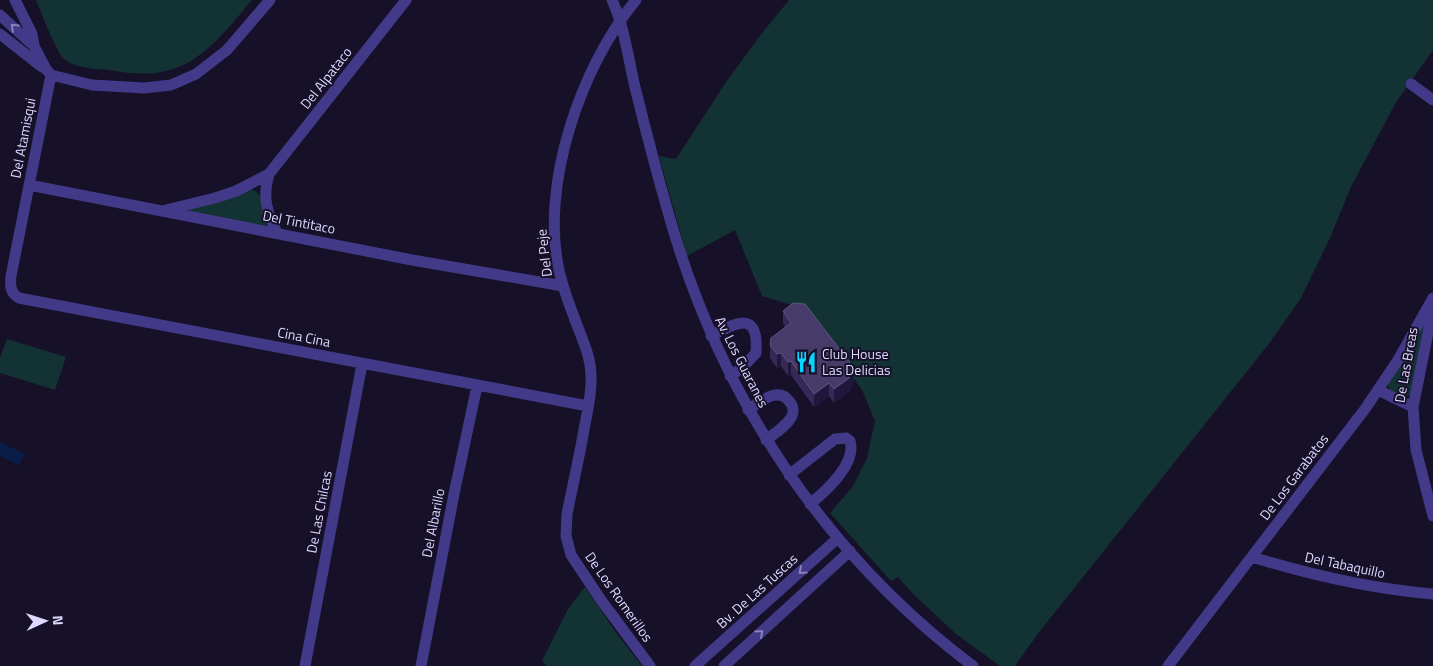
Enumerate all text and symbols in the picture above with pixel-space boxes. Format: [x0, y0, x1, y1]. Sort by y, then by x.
one-way arrow [10, 24, 19, 33]
street label: Del Alpataco [295, 42, 357, 113]
street label: Del Atamisqui [4, 96, 41, 180]
street label: Del Tintitaco [261, 204, 337, 239]
street label: Del Peje [530, 228, 557, 278]
street label: Av. Los Guaranes [710, 312, 775, 411]
street label: Cina Cina [276, 321, 332, 352]
street label: De Las Breas [1389, 325, 1422, 404]
place label: Club House Las Delicias [822, 343, 890, 380]
restaurant icon: Club House Las Delicias [793, 349, 819, 375]
street label: De Los Garabatos [1254, 429, 1333, 524]
street label: De Las Chilcas [300, 469, 337, 555]
street label: Del Albarillo [416, 486, 450, 559]
street label: Del Tabaquillo [1303, 546, 1387, 583]
street label: De Los Romerillos [580, 547, 658, 646]
street label: Bv. De Las Tuscas [711, 548, 802, 633]
one-way arrow [799, 565, 808, 574]
north arrow [20, 596, 70, 646]
text: N [48, 615, 69, 626]
one-way arrow [754, 630, 763, 639]

